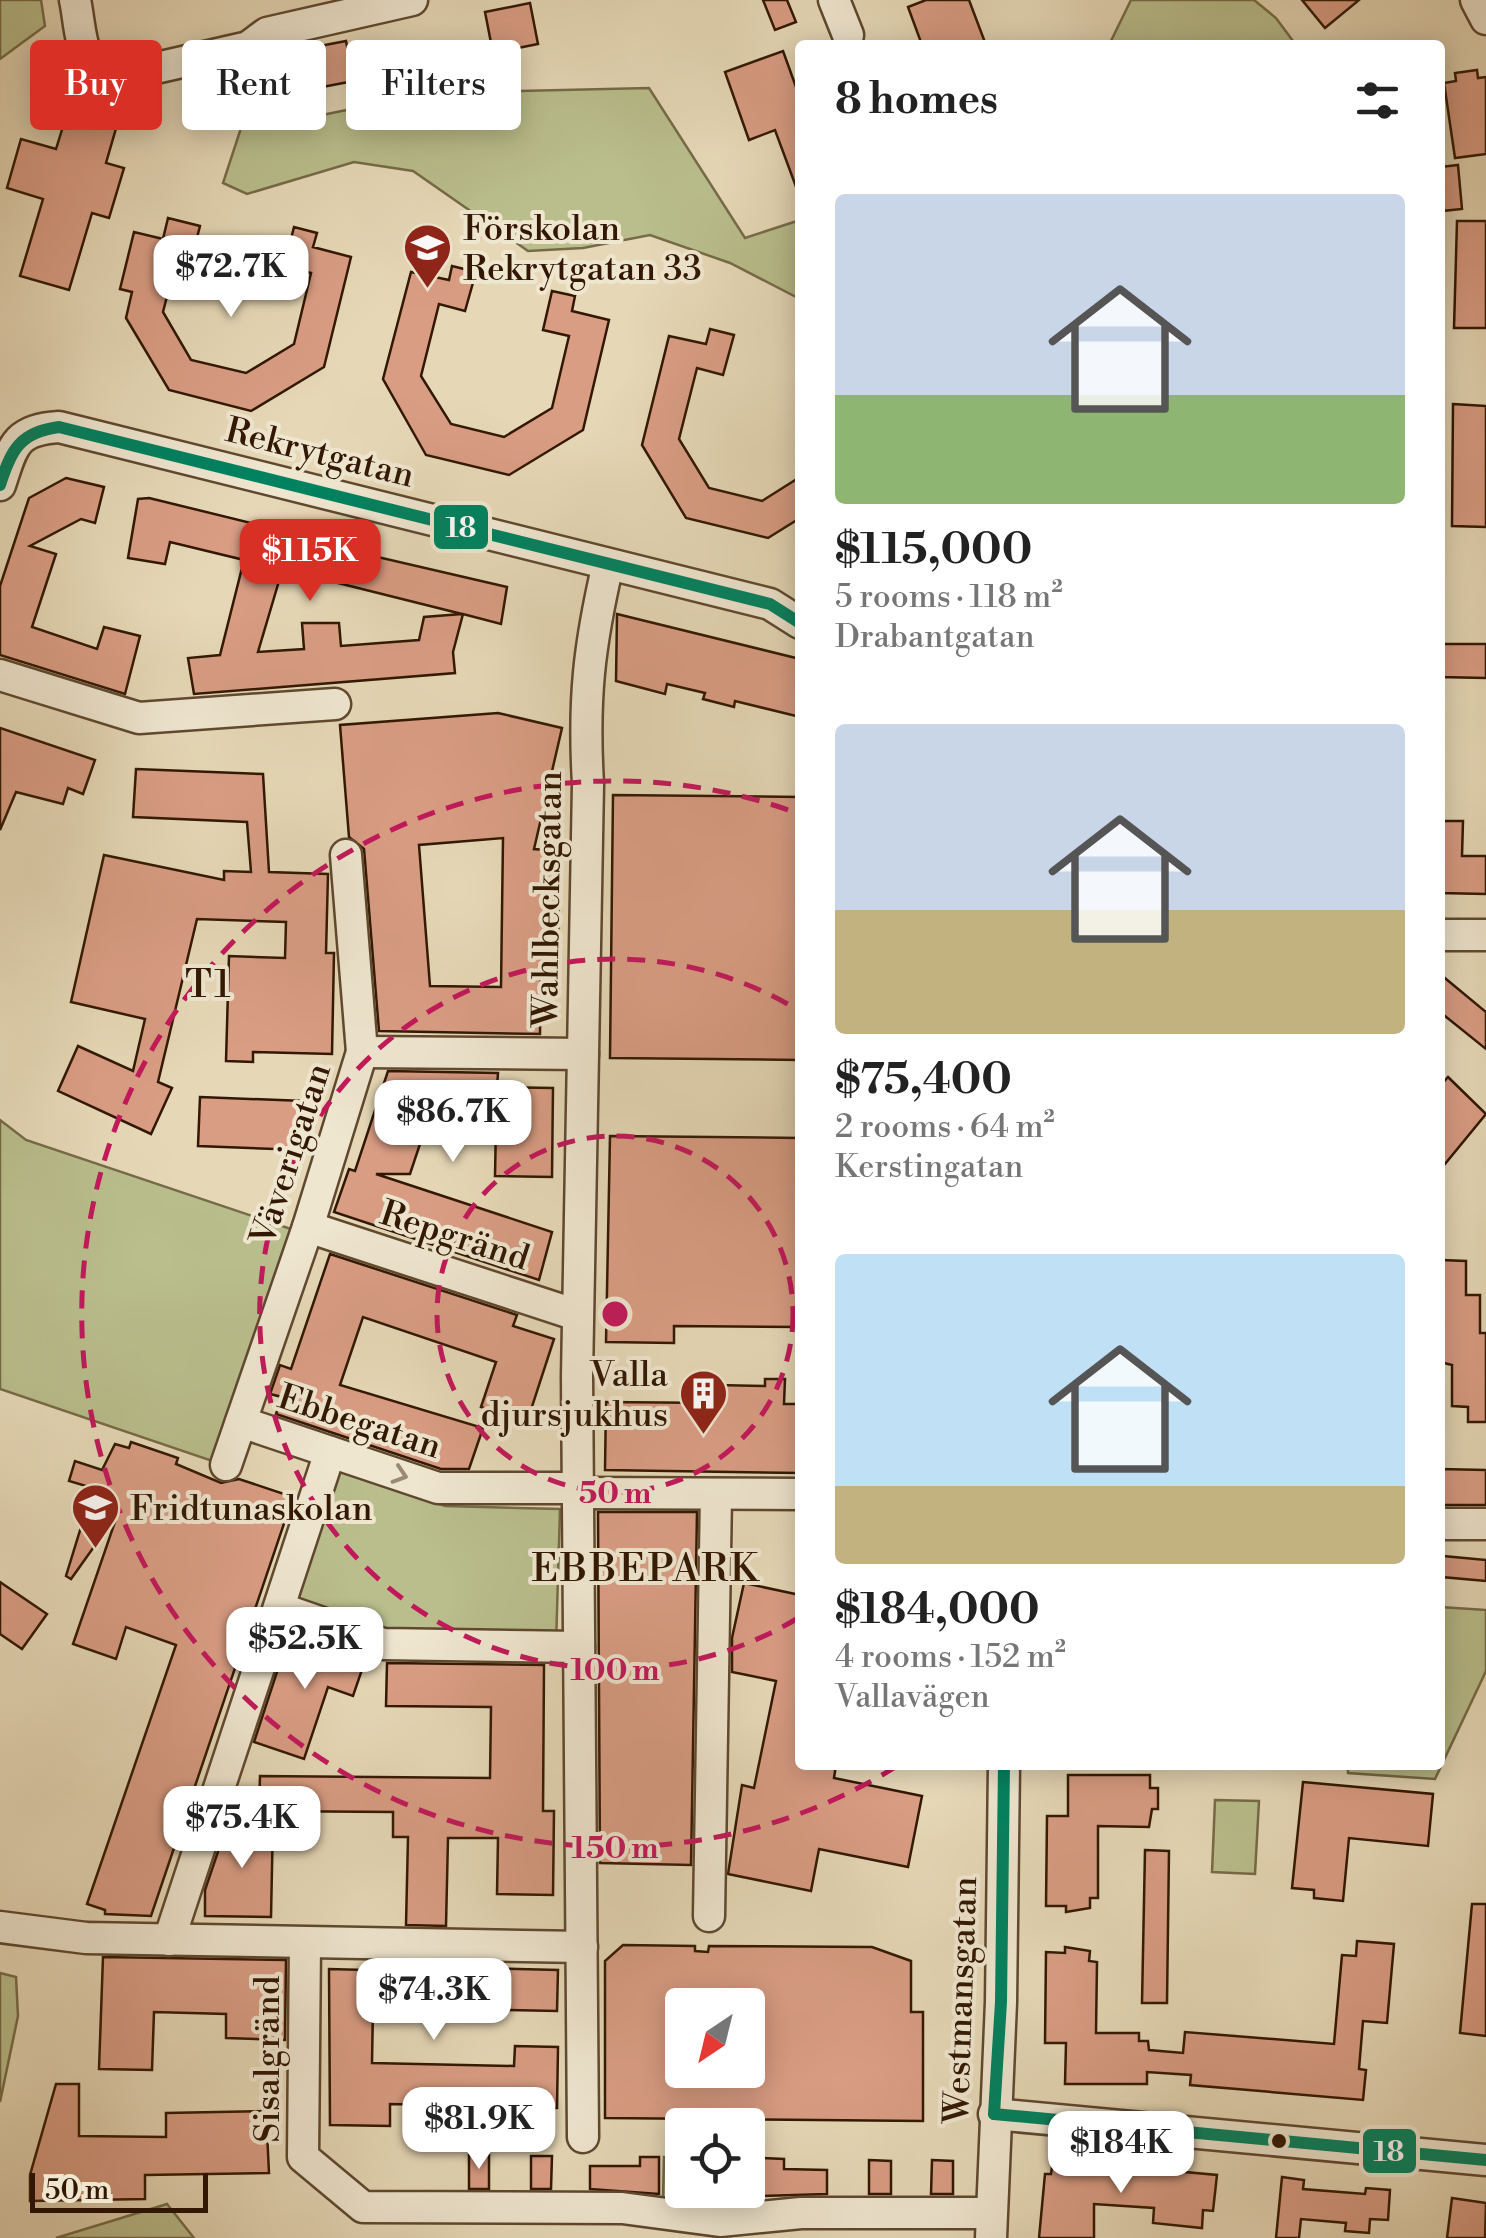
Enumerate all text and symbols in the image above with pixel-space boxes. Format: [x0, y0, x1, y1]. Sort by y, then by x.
chip: Buy [30, 40, 162, 130]
chip: Rent [182, 40, 326, 130]
chip: Filters [346, 40, 521, 130]
icon: filters [1350, 73, 1405, 128]
text: 8 homes [835, 74, 998, 127]
place label: Förskolan Rekrytgatan 33 [463, 208, 702, 291]
school or university icon: Förskolan Rekrytgatan 33 [402, 222, 454, 290]
pin: $72.7K [150, 235, 312, 320]
text: $72.7K [176, 247, 286, 287]
icon: home [1030, 259, 1210, 439]
street label: Rekrytgatan [221, 409, 419, 498]
line badge: 18 [432, 503, 490, 551]
text: 18 [446, 511, 476, 546]
pin: $115K [240, 519, 380, 604]
text: $115,000 [835, 524, 1032, 577]
text: $115K [262, 531, 358, 571]
text: 5 rooms · 118 m² [835, 577, 1063, 617]
text: Drabantgatan [835, 617, 1034, 657]
street label: Wahlbecksgatan [525, 770, 572, 1028]
icon: home [1030, 789, 1210, 969]
district label: T1 [185, 962, 233, 1009]
text: $75,400 [835, 1054, 1012, 1107]
street label: Väverigatan [242, 1058, 341, 1252]
pin: $86.7K [372, 1080, 534, 1165]
text: $86.7K [396, 1092, 510, 1132]
text: 2 rooms · 64 m² [835, 1107, 1055, 1147]
text: Kerstingatan [835, 1147, 1023, 1187]
street label: Repgränd [375, 1192, 535, 1281]
centre of rings [597, 1296, 633, 1332]
icon: home [1030, 1319, 1210, 1499]
place label: Valla djursjukhus [480, 1354, 668, 1437]
building icon: Valla djursjukhus [677, 1368, 729, 1436]
street label: Ebbegatan [272, 1376, 447, 1469]
one-way arrow [391, 1464, 408, 1484]
text: 50 m [579, 1475, 651, 1513]
school or university icon: Fridtunaskolan [69, 1482, 121, 1550]
place label: Fridtunaskolan [130, 1488, 373, 1531]
district label: EBBEPARK [532, 1546, 760, 1593]
text: $184,000 [835, 1584, 1040, 1637]
pin: $52.5K [224, 1607, 386, 1692]
text: $52.5K [248, 1619, 362, 1659]
text: 4 rooms · 152 m² [835, 1637, 1066, 1677]
text: 100 m [570, 1652, 660, 1690]
text: Vallavägen [835, 1677, 990, 1717]
pin: $75.4K [161, 1786, 323, 1871]
text: $75.4K [185, 1798, 299, 1838]
text: 150 m [572, 1830, 658, 1868]
street label: Westmansgatan [936, 1876, 987, 2125]
pin: $74.3K [353, 1958, 515, 2043]
text: $74.3K [378, 1970, 490, 2010]
street label: Sisalgränd [247, 1975, 290, 2143]
north arrow [665, 1988, 765, 2088]
map controls [665, 1988, 765, 2208]
pin: $81.9K [398, 2087, 560, 2172]
text: $81.9K [424, 2099, 534, 2139]
button: locate [665, 2108, 765, 2208]
pin: $184K [1051, 2111, 1191, 2196]
text: $184K [1070, 2123, 1172, 2163]
line badge: 18 [1361, 2127, 1418, 2175]
unlabelled marker [1269, 2131, 1289, 2151]
text: 18 [1374, 2135, 1404, 2170]
scale bar [30, 2168, 208, 2212]
text: 50 m [45, 2173, 109, 2208]

